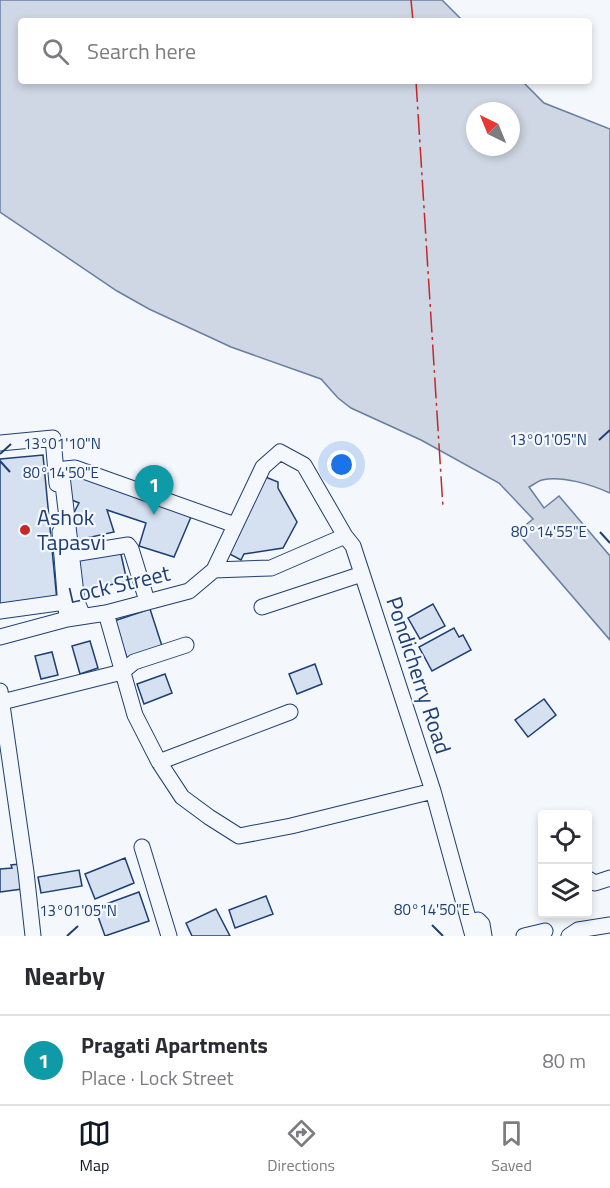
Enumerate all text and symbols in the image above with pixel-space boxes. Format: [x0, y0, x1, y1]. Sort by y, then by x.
search box [18, 18, 592, 84]
text: Search here [87, 34, 196, 68]
icon: search [39, 35, 72, 68]
north arrow [466, 102, 520, 156]
text: 13°01'05"N [509, 428, 587, 451]
text: 13°01'10"N [23, 432, 101, 455]
your location [327, 450, 356, 479]
text: 80°14'50"E [23, 461, 99, 484]
pin: 1 [134, 466, 174, 515]
place label: Ashok Tapasvi [37, 500, 106, 559]
text: 80°14'55"E [511, 520, 587, 543]
marker: Ashok Tapasvi [18, 523, 32, 537]
street label: Lock Street [65, 556, 174, 612]
street label: Pondicherry Road [378, 592, 460, 758]
map controls [538, 810, 592, 918]
button: locate [538, 810, 592, 864]
button: layers [538, 864, 592, 918]
text: 80°14'50"E [394, 898, 470, 921]
text: 13°01'05"N [39, 899, 117, 922]
text: Nearby [24, 956, 105, 995]
text: Pragati Apartments [81, 1028, 268, 1062]
text: 1 [38, 1045, 49, 1076]
text: 80 m [542, 1045, 586, 1076]
text: Place · Lock Street [81, 1062, 234, 1093]
tab: Map [78, 1117, 111, 1177]
tab: Directions [267, 1117, 335, 1177]
tab: Saved [491, 1117, 532, 1177]

